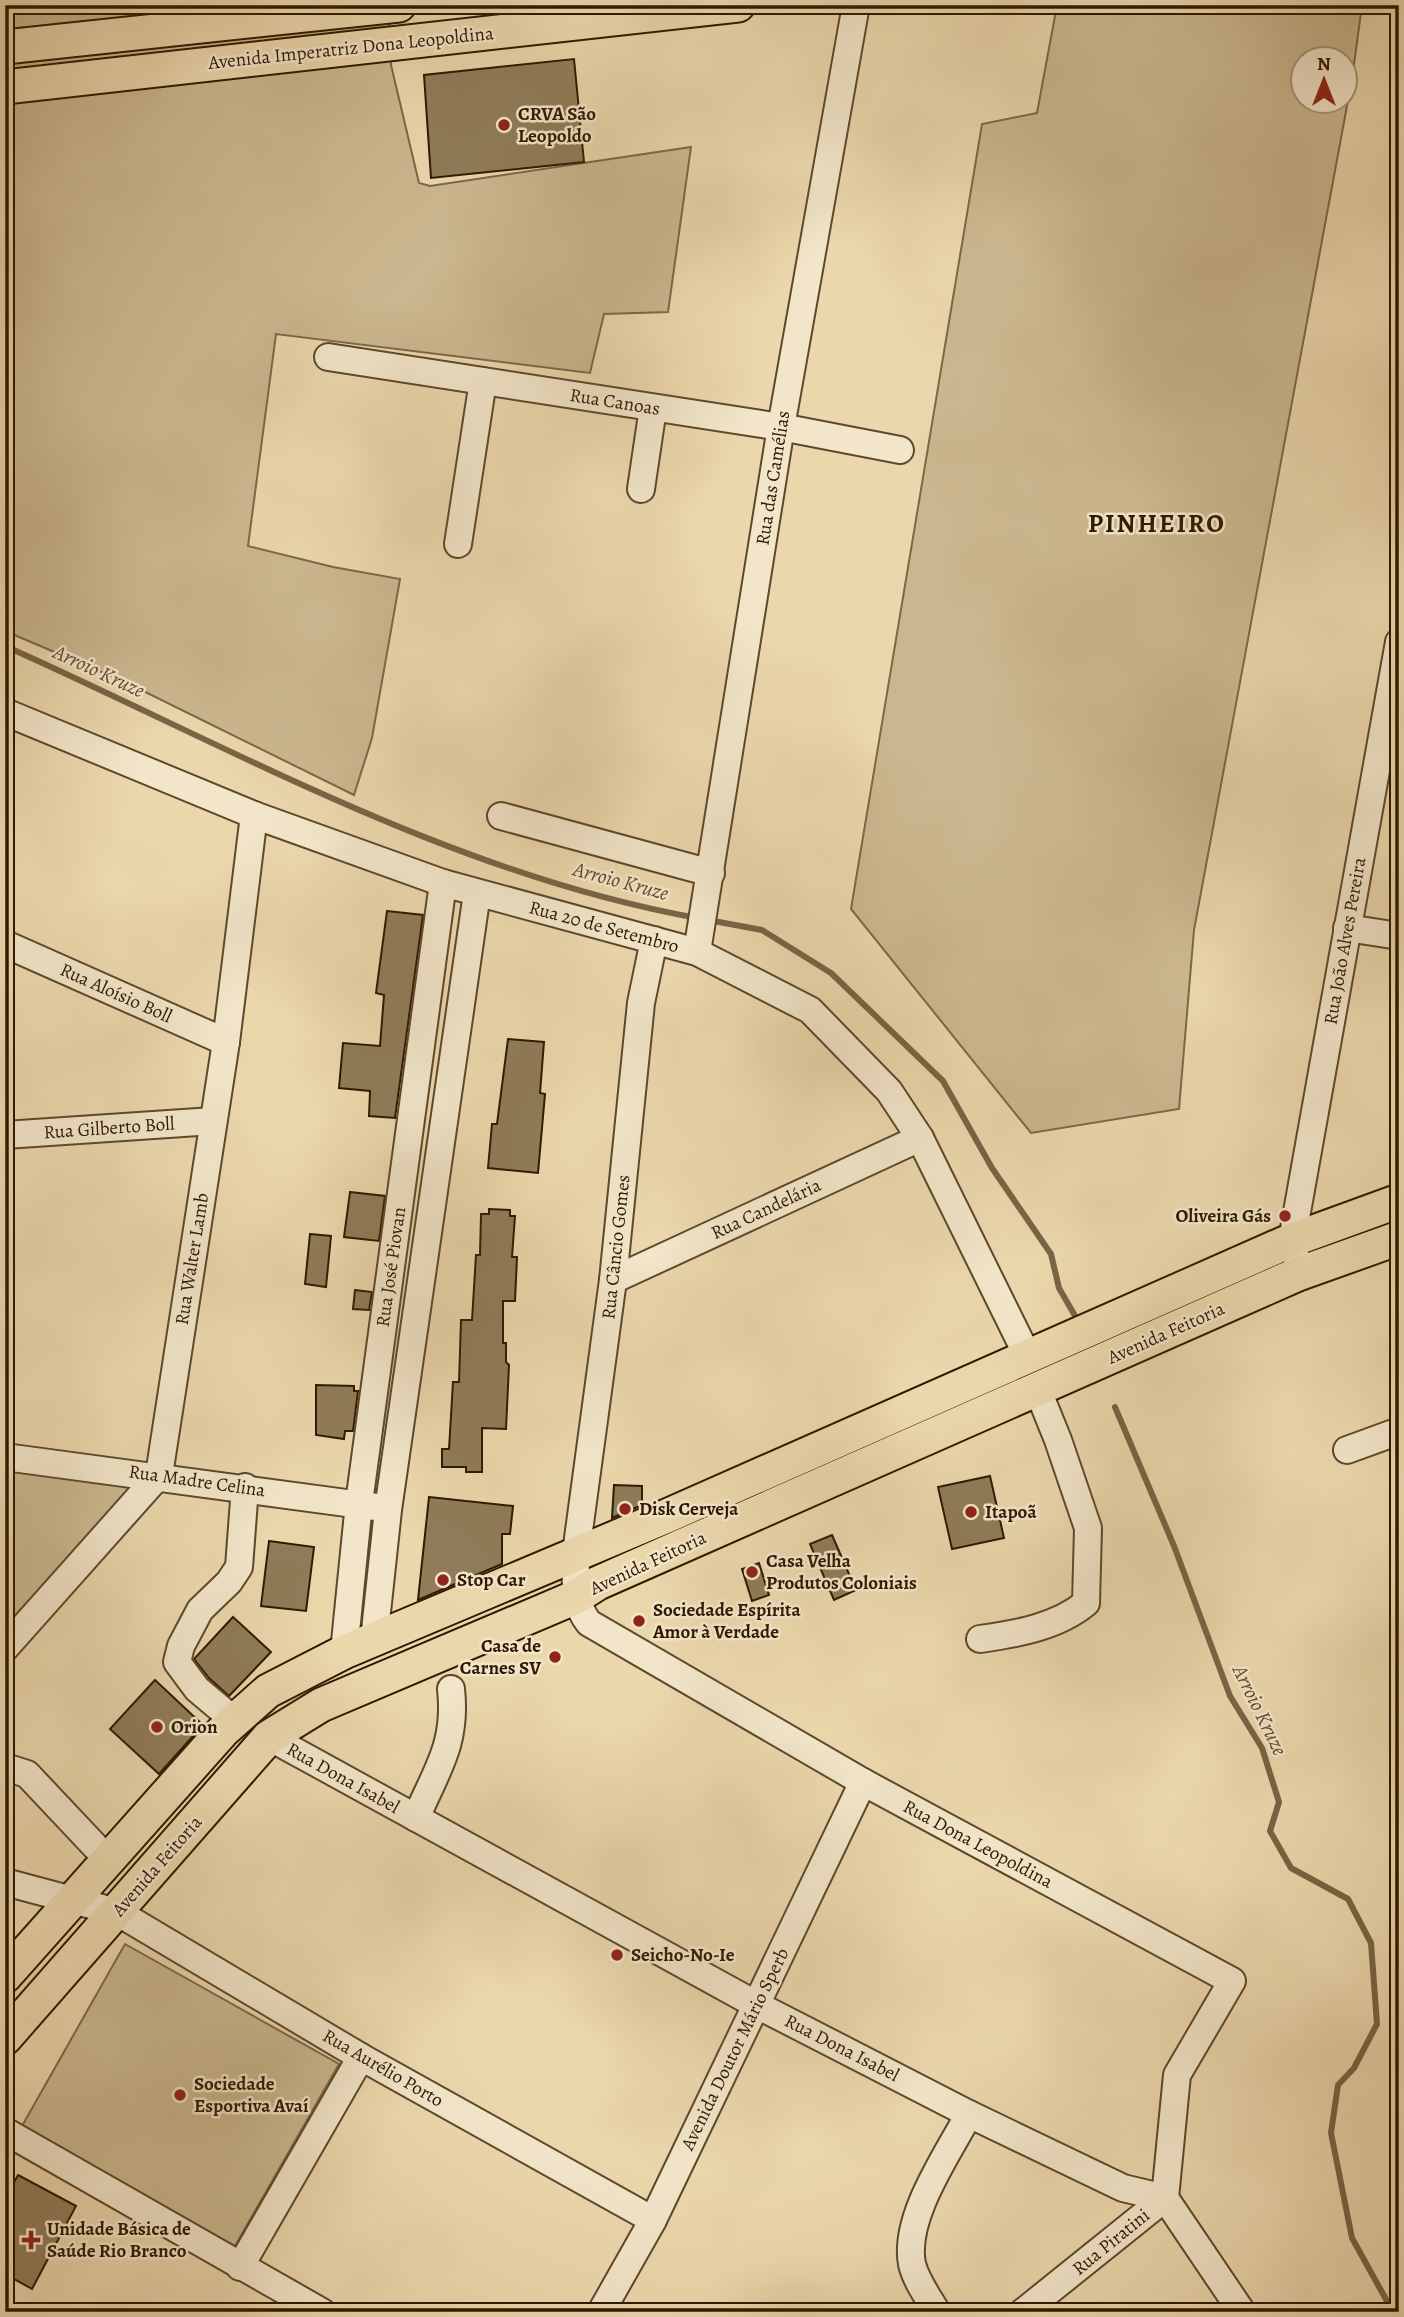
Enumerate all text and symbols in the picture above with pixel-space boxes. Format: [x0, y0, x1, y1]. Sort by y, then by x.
street label: Avenida Imperatriz Dona Leopoldina [206, 20, 495, 76]
north arrow [1288, 46, 1358, 116]
text: N [1317, 51, 1331, 77]
place label: CRVA São Leopoldo [518, 101, 596, 149]
marker: CRVA São Leopoldo [496, 117, 512, 133]
street label: Rua Canoas [568, 382, 662, 422]
street label: Rua das Camélias [750, 409, 796, 547]
district label: PINHEIRO [1088, 506, 1226, 541]
water label: Arroio Kruze [48, 637, 150, 705]
water label: Arroio Kruze [569, 855, 672, 907]
street label: Rua João Alves Pereira [1317, 855, 1373, 1027]
street label: Rua 20 de Setembro [526, 894, 682, 960]
street label: Rua Aloísio Boll [56, 957, 177, 1029]
street label: Rua Gilberto Boll [43, 1110, 176, 1146]
street label: Rua Candelária [707, 1172, 825, 1246]
street label: Rua Câncio Gomes [595, 1173, 637, 1321]
street label: Rua Walter Lamb [169, 1191, 215, 1327]
place label: Oliveira Gás [1176, 1203, 1271, 1229]
street label: Rua José Piovan [370, 1205, 412, 1329]
marker: Oliveira Gás [1277, 1208, 1293, 1224]
street label: Avenida Feitoria [1102, 1295, 1229, 1371]
street label: Rua Madre Celina [127, 1459, 267, 1503]
place label: Disk Cerveja [639, 1496, 739, 1522]
place label: Itapoã [985, 1499, 1037, 1525]
marker: Disk Cerveja [617, 1501, 633, 1517]
marker: Itapoã [963, 1504, 979, 1520]
street label: Avenida Feitoria [585, 1525, 711, 1602]
place label: Casa Velha Produtos Coloniais [766, 1548, 917, 1596]
marker: Casa Velha Produtos Coloniais [744, 1564, 760, 1580]
place label: Stop Car [457, 1567, 526, 1593]
marker: Stop Car [435, 1572, 451, 1588]
place label: Sociedade Espírita Amor à Verdade [652, 1597, 801, 1645]
marker: Sociedade Espírita Amor à Verdade [631, 1613, 647, 1629]
place label: Casa de Carnes SV [460, 1633, 541, 1681]
marker: Casa de Carnes SV [547, 1649, 563, 1665]
water label: Arroio Kruze [1226, 1659, 1294, 1760]
place label: Orion [171, 1714, 218, 1740]
marker: Orion [149, 1719, 165, 1735]
street label: Rua Dona Isabel [282, 1736, 405, 1820]
street label: Rua Dona Leopoldina [898, 1793, 1058, 1895]
street label: Avenida Feitoria [105, 1810, 208, 1923]
place label: Seicho-No-Ie [631, 1942, 735, 1968]
street label: Avenida Doutor Mário Sperb [674, 1944, 795, 2155]
marker: Seicho-No-Ie [609, 1947, 625, 1963]
street label: Rua Dona Isabel [780, 2008, 904, 2088]
street label: Rua Aurélio Porto [318, 2023, 448, 2113]
place label: Sociedade Esportiva Avaí [194, 2071, 309, 2119]
marker: Sociedade Esportiva Avaí [172, 2087, 188, 2103]
street label: Rua Piratini [1067, 2203, 1155, 2281]
place label: Unidade Básica de Saúde Rio Branco [47, 2216, 191, 2264]
marker: Unidade Básica de Saúde Rio Branco [21, 2230, 41, 2250]

